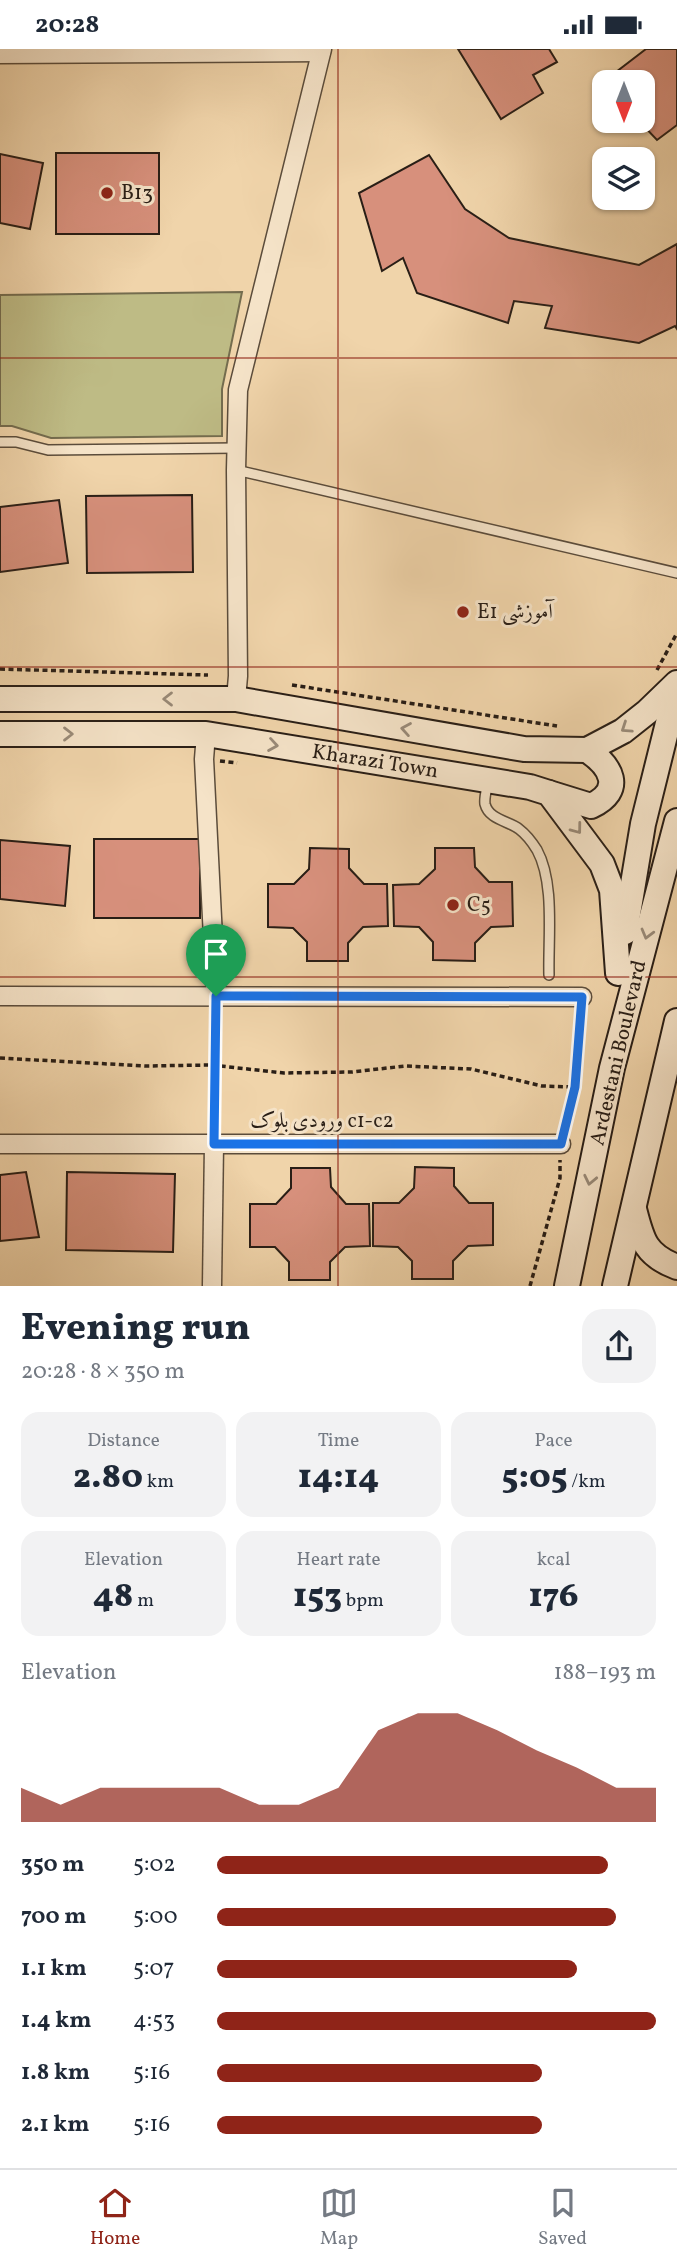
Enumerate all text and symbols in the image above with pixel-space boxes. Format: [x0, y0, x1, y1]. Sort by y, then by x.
text: 20:28 [35, 7, 100, 43]
north arrow [592, 70, 654, 133]
map controls [592, 70, 655, 210]
button: layers [592, 147, 655, 210]
place label: B13 [121, 179, 153, 208]
marker: B13 [99, 185, 115, 201]
place label: E1 آموزشی [477, 598, 555, 627]
marker: E1 آموزشی [455, 604, 471, 620]
one-way arrow [162, 691, 172, 707]
one-way arrow [621, 720, 634, 732]
one-way arrow [400, 722, 412, 737]
one-way arrow [63, 726, 74, 742]
one-way arrow [267, 737, 279, 752]
street label: Kharazi Town [310, 738, 440, 786]
one-way arrow [568, 821, 581, 833]
place label: C5 [467, 891, 491, 920]
marker: C5 [445, 897, 461, 913]
pin [186, 924, 246, 996]
one-way arrow [641, 928, 655, 940]
icon: arrive [197, 935, 235, 973]
street label: Ardestani Boulevard [584, 957, 654, 1149]
street label: ورودی بلوک c1-c2 [250, 1107, 394, 1136]
one-way arrow [584, 1174, 599, 1186]
text: Evening run [21, 1303, 251, 1356]
button: share [582, 1309, 656, 1383]
text: 20:28 · 8 × 350 m [21, 1356, 185, 1388]
text: Distance [87, 1428, 160, 1454]
text: Time [318, 1428, 359, 1454]
text: Pace [534, 1428, 573, 1454]
text: 2.80 [73, 1454, 143, 1502]
text: 14:14 [298, 1454, 379, 1502]
text: 5:05 [502, 1454, 568, 1502]
text: km [143, 1469, 174, 1495]
text: /km [568, 1469, 605, 1495]
text: Elevation [84, 1547, 163, 1573]
text: Heart rate [297, 1547, 380, 1573]
text: kcal [537, 1547, 570, 1573]
text: 48 [93, 1573, 134, 1621]
text: 153 [293, 1573, 342, 1621]
text: 176 [528, 1573, 579, 1621]
text: m [134, 1588, 154, 1614]
text: bpm [342, 1588, 384, 1614]
text: Elevation [21, 1657, 117, 1689]
text: 188–193 m [554, 1657, 656, 1689]
text: 350 m [21, 1849, 85, 1881]
text: 5:02 [133, 1849, 176, 1881]
text: 700 m [21, 1901, 87, 1933]
text: 5:00 [133, 1901, 178, 1933]
text: 1.1 km [21, 1953, 87, 1985]
text: 5:07 [133, 1953, 174, 1985]
text: 1.4 km [21, 2005, 92, 2037]
text: 4:53 [133, 2005, 175, 2037]
text: 1.8 km [21, 2057, 90, 2089]
text: 5:16 [133, 2057, 170, 2089]
text: 2.1 km [21, 2109, 90, 2141]
text: 5:16 [133, 2109, 170, 2141]
tab: Home [90, 2184, 140, 2252]
tab: Map [320, 2184, 358, 2252]
tab: Saved [538, 2184, 587, 2252]

